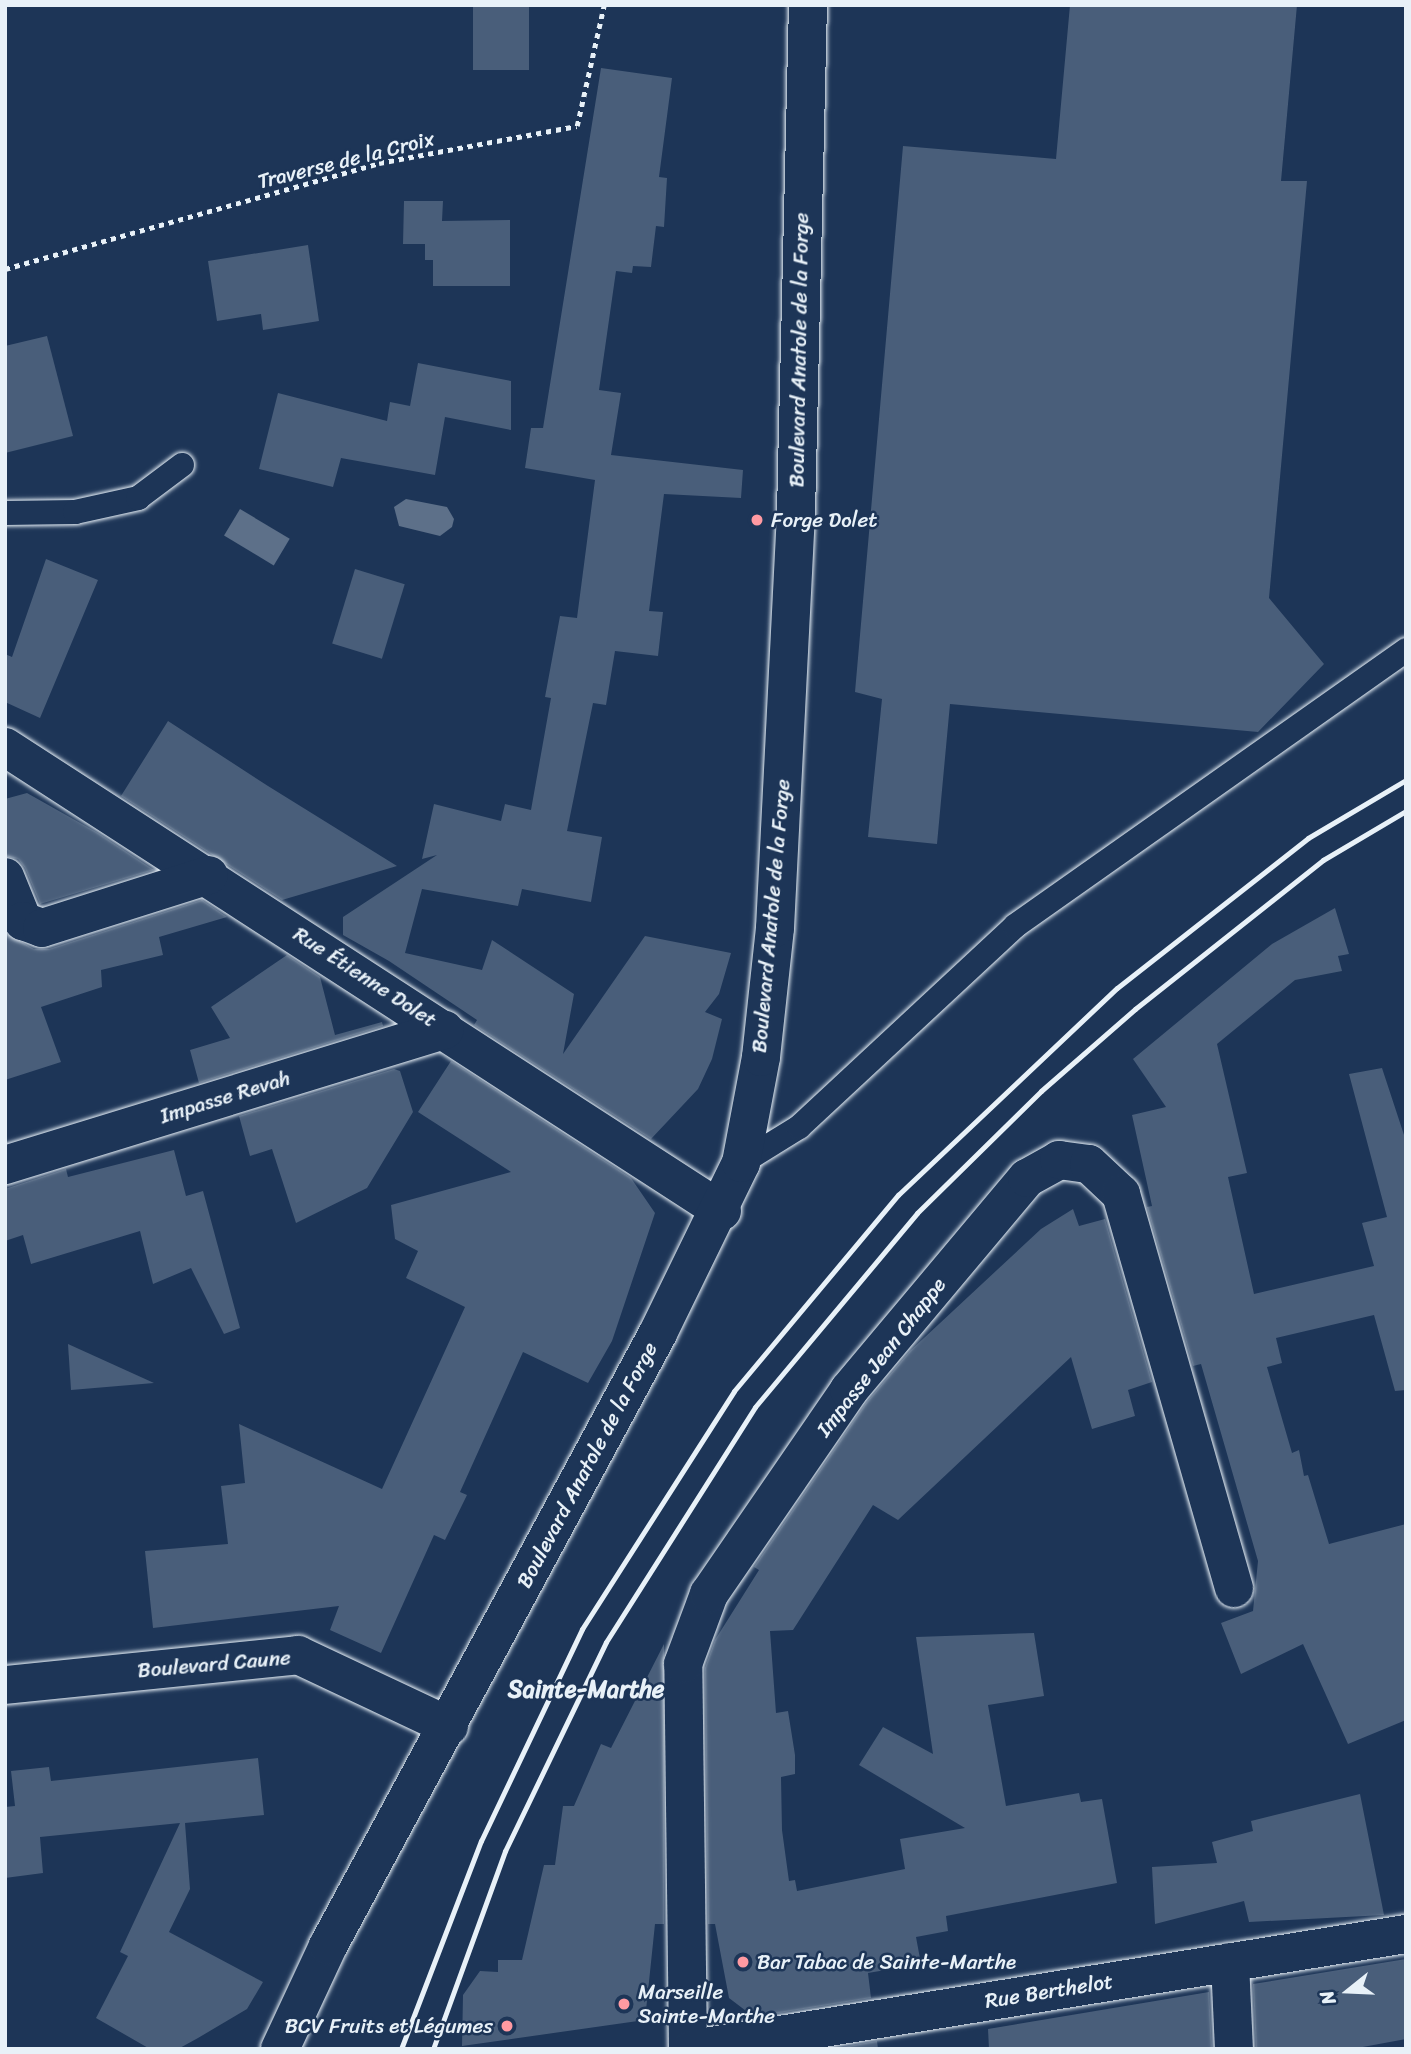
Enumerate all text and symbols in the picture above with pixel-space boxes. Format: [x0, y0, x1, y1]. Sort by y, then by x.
street label: Traverse de la Croix [255, 126, 437, 194]
street label: Boulevard Anatole de la Forge [784, 212, 814, 488]
place label: Forge Dolet [771, 507, 878, 533]
marker: Forge Dolet [749, 512, 765, 528]
street label: Boulevard Anatole de la Forge [746, 778, 796, 1054]
street label: Rue Étienne Dolet [289, 921, 441, 1033]
street label: Impasse Revah [157, 1065, 293, 1129]
street label: Impasse Jean Chappe [811, 1272, 951, 1442]
street label: Boulevard Anatole de la Forge [511, 1338, 663, 1592]
street label: Boulevard Caune [137, 1645, 291, 1683]
district label: Sainte-Marthe [508, 1676, 664, 1704]
place label: Bar Tabac de Sainte-Marthe [757, 1949, 1018, 1975]
marker: Bar Tabac de Sainte-Marthe [735, 1954, 751, 1970]
north arrow [1313, 1956, 1383, 2026]
street label: Rue Berthelot [983, 1968, 1115, 2014]
place label: Marseille Sainte-Marthe [638, 1979, 775, 2029]
text: N [1310, 1986, 1345, 2009]
marker: Marseille Sainte-Marthe [616, 1996, 632, 2012]
place label: BCV Fruits et Légumes [285, 2013, 493, 2039]
marker: BCV Fruits et Légumes [499, 2018, 515, 2034]

